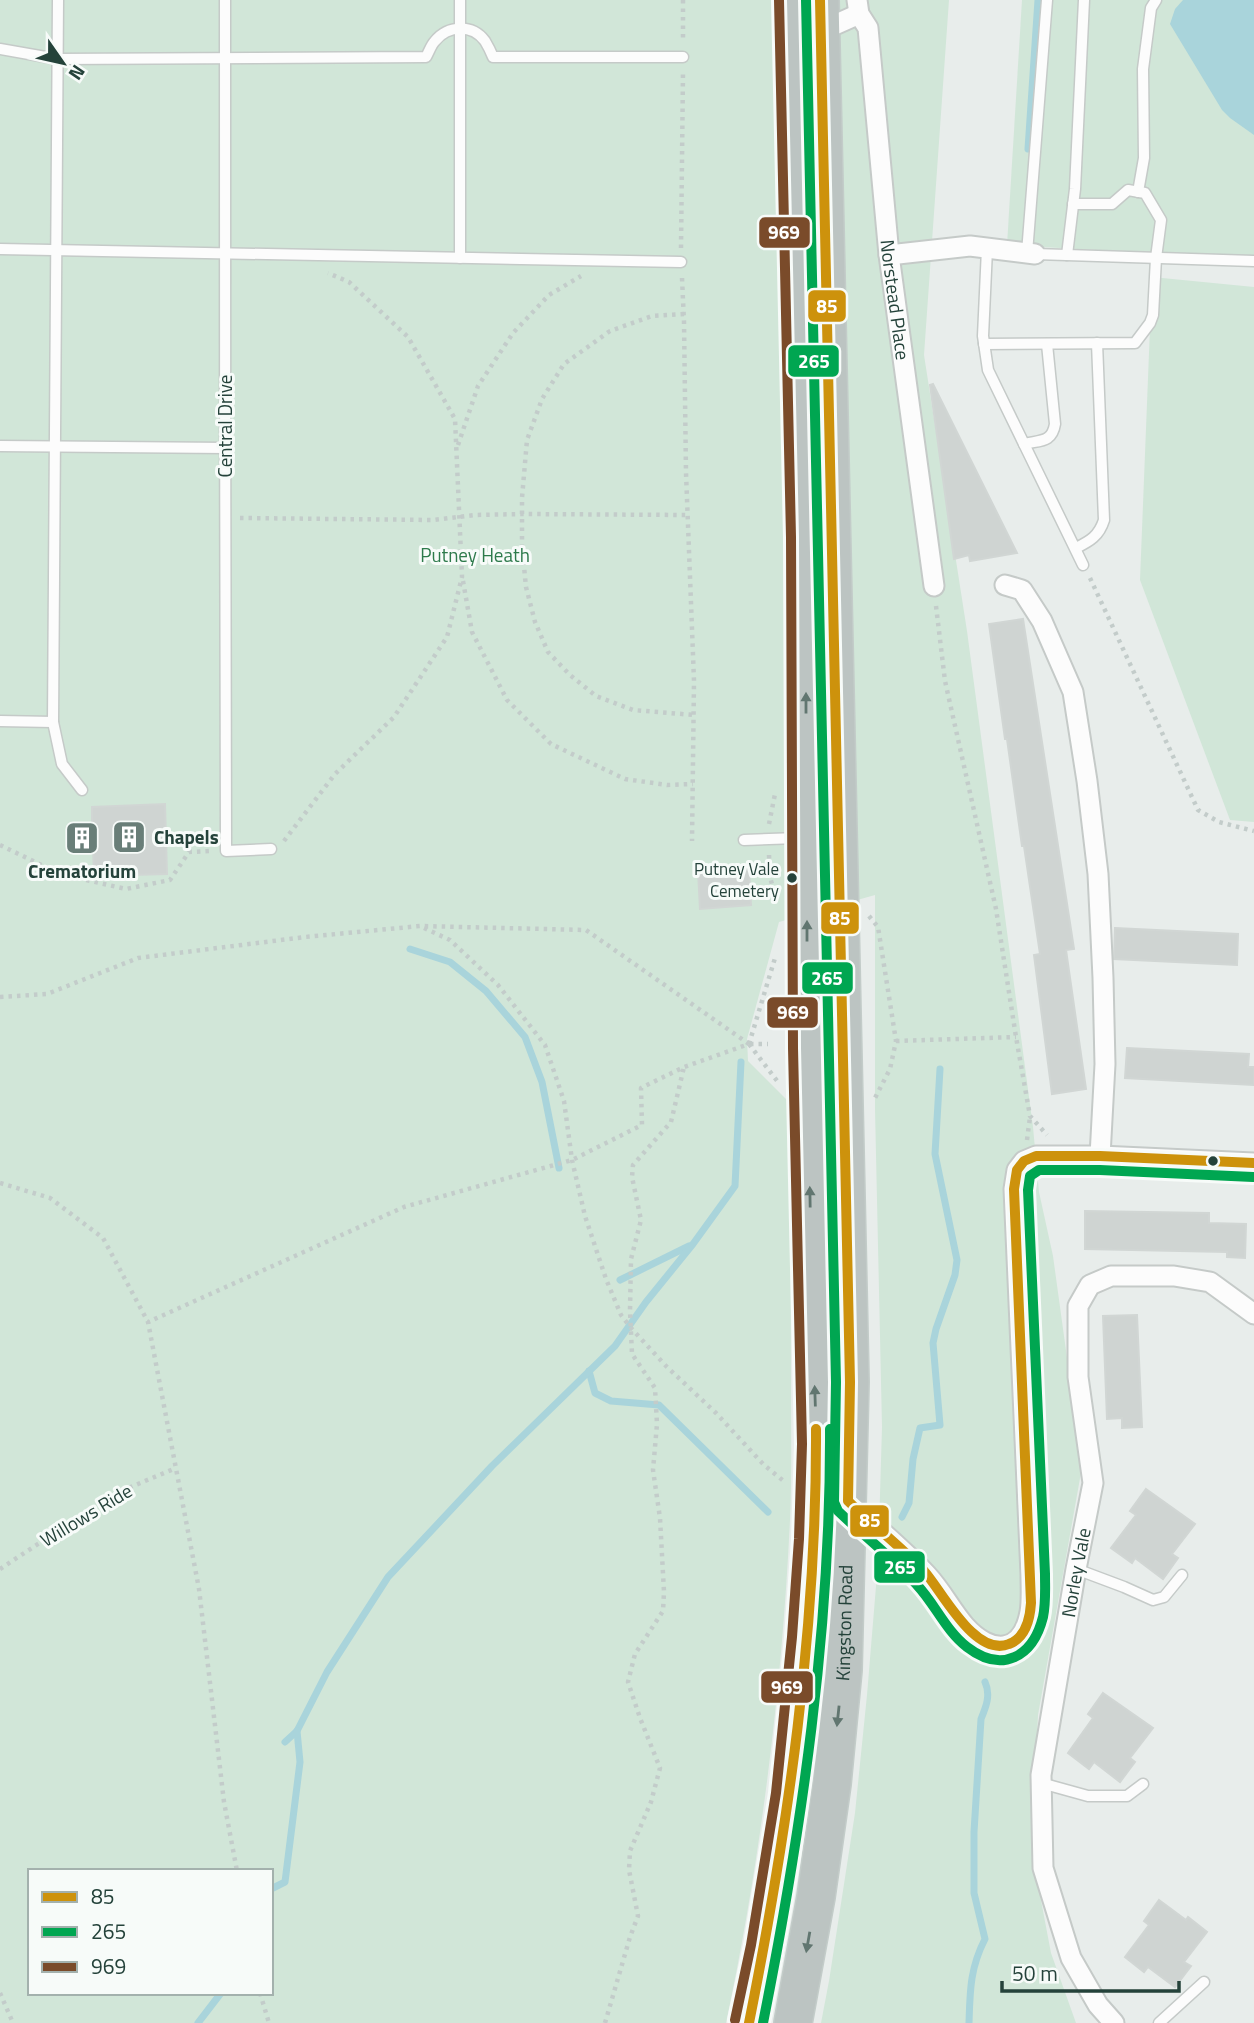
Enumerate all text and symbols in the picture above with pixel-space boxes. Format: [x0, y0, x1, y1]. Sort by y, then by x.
north arrow [28, 28, 98, 98]
text: N [62, 59, 93, 86]
line badge: 969 [758, 216, 811, 249]
text: 969 [768, 217, 800, 246]
street label: Norstead Place [874, 238, 918, 362]
line badge: 85 [807, 289, 847, 323]
text: 85 [816, 291, 838, 320]
line badge: 265 [787, 344, 840, 378]
text: 265 [798, 346, 830, 375]
street label: Central Drive [210, 375, 239, 477]
park label: Putney Heath [420, 540, 530, 569]
one-way arrow [800, 692, 812, 714]
building icon: Chapels [110, 818, 148, 856]
building icon: Crematorium [63, 819, 101, 857]
place label: Chapels [154, 822, 219, 851]
place label: Crematorium [28, 856, 136, 885]
place label: Putney Vale Cemetery [694, 856, 779, 904]
marker: Putney Vale Cemetery [785, 871, 799, 885]
line badge: 85 [820, 901, 860, 935]
text: 85 [829, 903, 851, 932]
one-way arrow [801, 919, 812, 941]
line badge: 265 [801, 961, 854, 995]
text: 265 [811, 963, 843, 992]
line badge: 969 [766, 996, 819, 1029]
text: 969 [777, 997, 809, 1026]
unlabelled marker [1206, 1154, 1220, 1168]
one-way arrow [804, 1186, 816, 1208]
one-way arrow [809, 1385, 821, 1407]
street label: Willows Ride [34, 1476, 137, 1553]
line badge: 85 [849, 1504, 890, 1538]
text: 85 [859, 1505, 881, 1534]
street label: Norley Vale [1053, 1525, 1098, 1619]
line badge: 265 [873, 1550, 926, 1584]
text: 265 [884, 1552, 916, 1581]
street label: Kingston Road [827, 1564, 860, 1682]
line badge: 969 [760, 1670, 814, 1704]
text: 969 [771, 1672, 803, 1701]
one-way arrow [832, 1706, 843, 1728]
legend [28, 1869, 273, 1995]
text: 85 [91, 1880, 115, 1912]
text: 265 [91, 1915, 126, 1947]
one-way arrow [802, 1931, 813, 1953]
text: 969 [91, 1950, 126, 1982]
scale bar [1002, 1950, 1179, 1994]
text: 50 m [1012, 1957, 1058, 1989]

